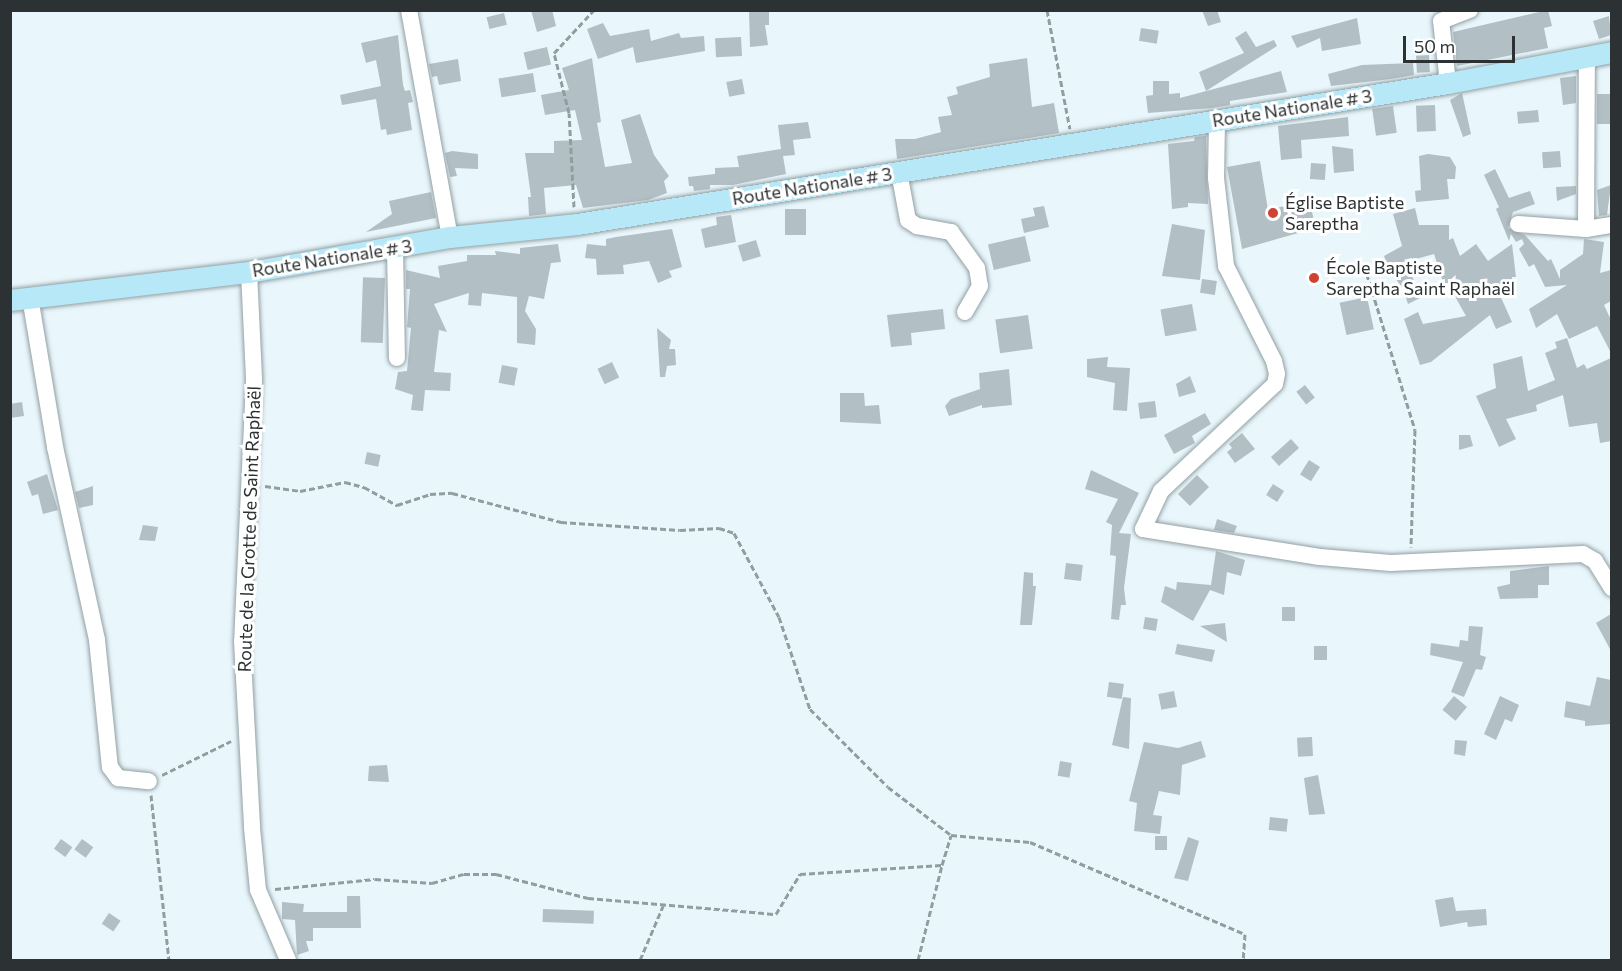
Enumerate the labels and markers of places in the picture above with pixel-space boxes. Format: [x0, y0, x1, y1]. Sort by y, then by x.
place label: Église Baptiste Sareptha [1285, 192, 1404, 234]
marker: Église Baptiste Sareptha [1266, 206, 1280, 220]
place label: École Baptiste Sareptha Saint Raphaël [1326, 257, 1515, 300]
marker: École Baptiste Sareptha Saint Raphaël [1307, 271, 1321, 285]

